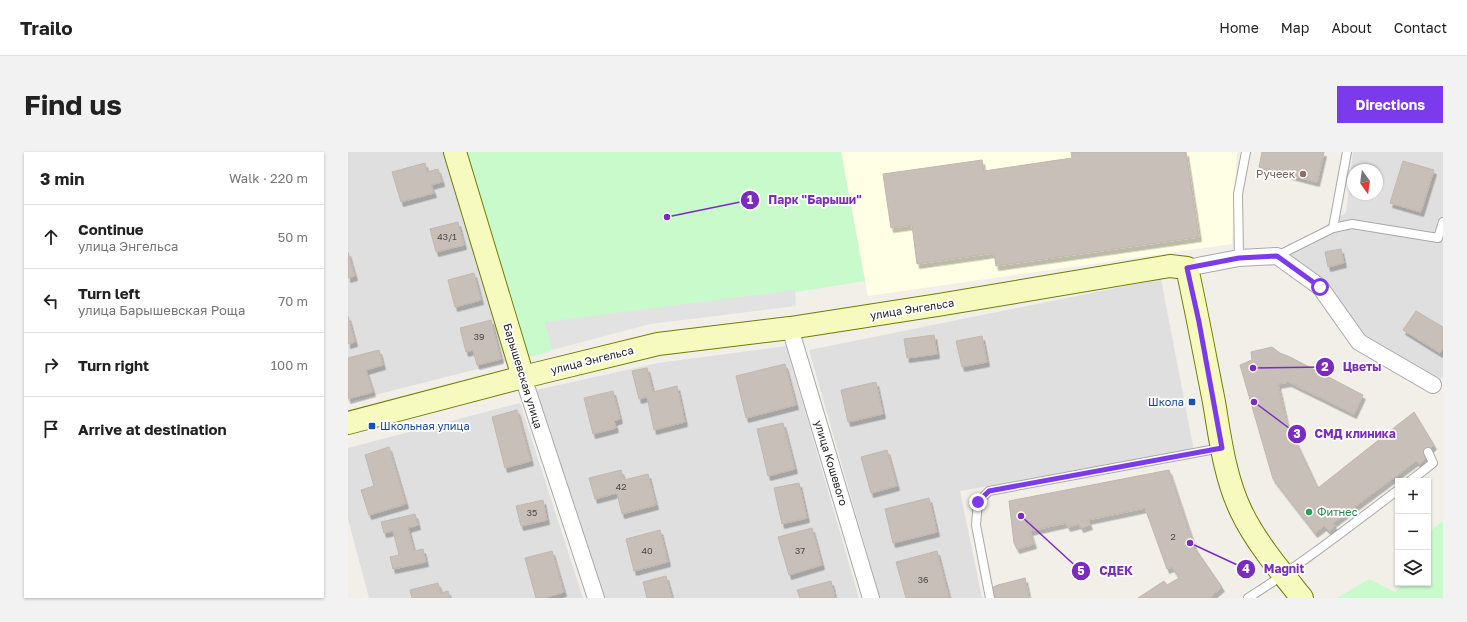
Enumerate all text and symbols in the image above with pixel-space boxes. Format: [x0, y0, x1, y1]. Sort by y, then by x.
text: Trailo [20, 16, 73, 39]
text: Home [1219, 19, 1259, 36]
text: Map [1281, 19, 1309, 36]
text: About [1331, 19, 1372, 36]
text: Contact [1394, 19, 1447, 36]
button: Directions [1337, 86, 1443, 123]
text: Find us [24, 88, 122, 121]
north arrow [1347, 164, 1383, 200]
place label: Ручеек [1256, 167, 1296, 180]
text: 3 min [40, 168, 84, 189]
marker: Ручеек [1298, 169, 1308, 179]
text: Walk · 220 m [229, 170, 308, 186]
callout: Парк "Барыши" [740, 188, 870, 212]
text: 1 [747, 192, 753, 207]
text: Парк "Барыши" [768, 192, 862, 207]
text: Continue [78, 220, 144, 238]
icon: ahead [40, 226, 62, 248]
text: 50 m [278, 229, 308, 245]
house number: 43/1 [437, 231, 457, 242]
text: улица Энгельса [78, 238, 178, 254]
route start [1311, 278, 1329, 296]
text: Turn left [78, 284, 140, 302]
icon: left [40, 290, 62, 312]
text: 70 m [278, 293, 308, 309]
street label: улица Энгельса [869, 295, 955, 322]
text: улица Барышевская Роща [78, 302, 245, 318]
street label: Барышевская улица [501, 322, 546, 430]
house number: 39 [474, 331, 484, 342]
street label: улица Энгельса [549, 343, 635, 376]
icon: right [40, 354, 62, 376]
callout: Цветы [1315, 355, 1389, 379]
text: Turn right [78, 356, 149, 374]
text: 100 m [271, 357, 308, 373]
text: 2 [1321, 359, 1329, 374]
text: Цветы [1343, 359, 1381, 374]
place label: Школа [1148, 395, 1184, 408]
marker: Школа [1187, 397, 1197, 407]
icon: arrive [40, 418, 62, 440]
place label: Школьная улица [380, 419, 470, 432]
street label: улица Кошевого [812, 419, 851, 508]
text: Arrive at destination [78, 420, 227, 438]
marker: Школьная улица [367, 421, 377, 431]
callout: СМД клиника [1287, 422, 1404, 446]
text: 3 [1293, 426, 1301, 441]
text: СМД клиника [1314, 426, 1396, 441]
map controls [1395, 478, 1431, 586]
button: + [1395, 478, 1431, 514]
house number: 42 [616, 481, 626, 492]
route end [969, 493, 987, 511]
place label: Фитнес [1317, 505, 1358, 518]
house number: 35 [527, 507, 537, 518]
marker: Фитнес [1304, 507, 1314, 517]
button: − [1395, 514, 1431, 550]
house number: 2 [1170, 531, 1176, 542]
house number: 40 [641, 545, 653, 556]
house number: 37 [795, 545, 805, 556]
button: layers [1395, 550, 1431, 586]
callout: Magnit [1236, 557, 1313, 581]
callout: СДЕК [1071, 559, 1141, 583]
text: 4 [1242, 561, 1250, 576]
text: Magnit [1264, 561, 1304, 576]
text: 5 [1077, 563, 1085, 578]
text: СДЕК [1099, 563, 1133, 578]
house number: 36 [918, 574, 928, 585]

